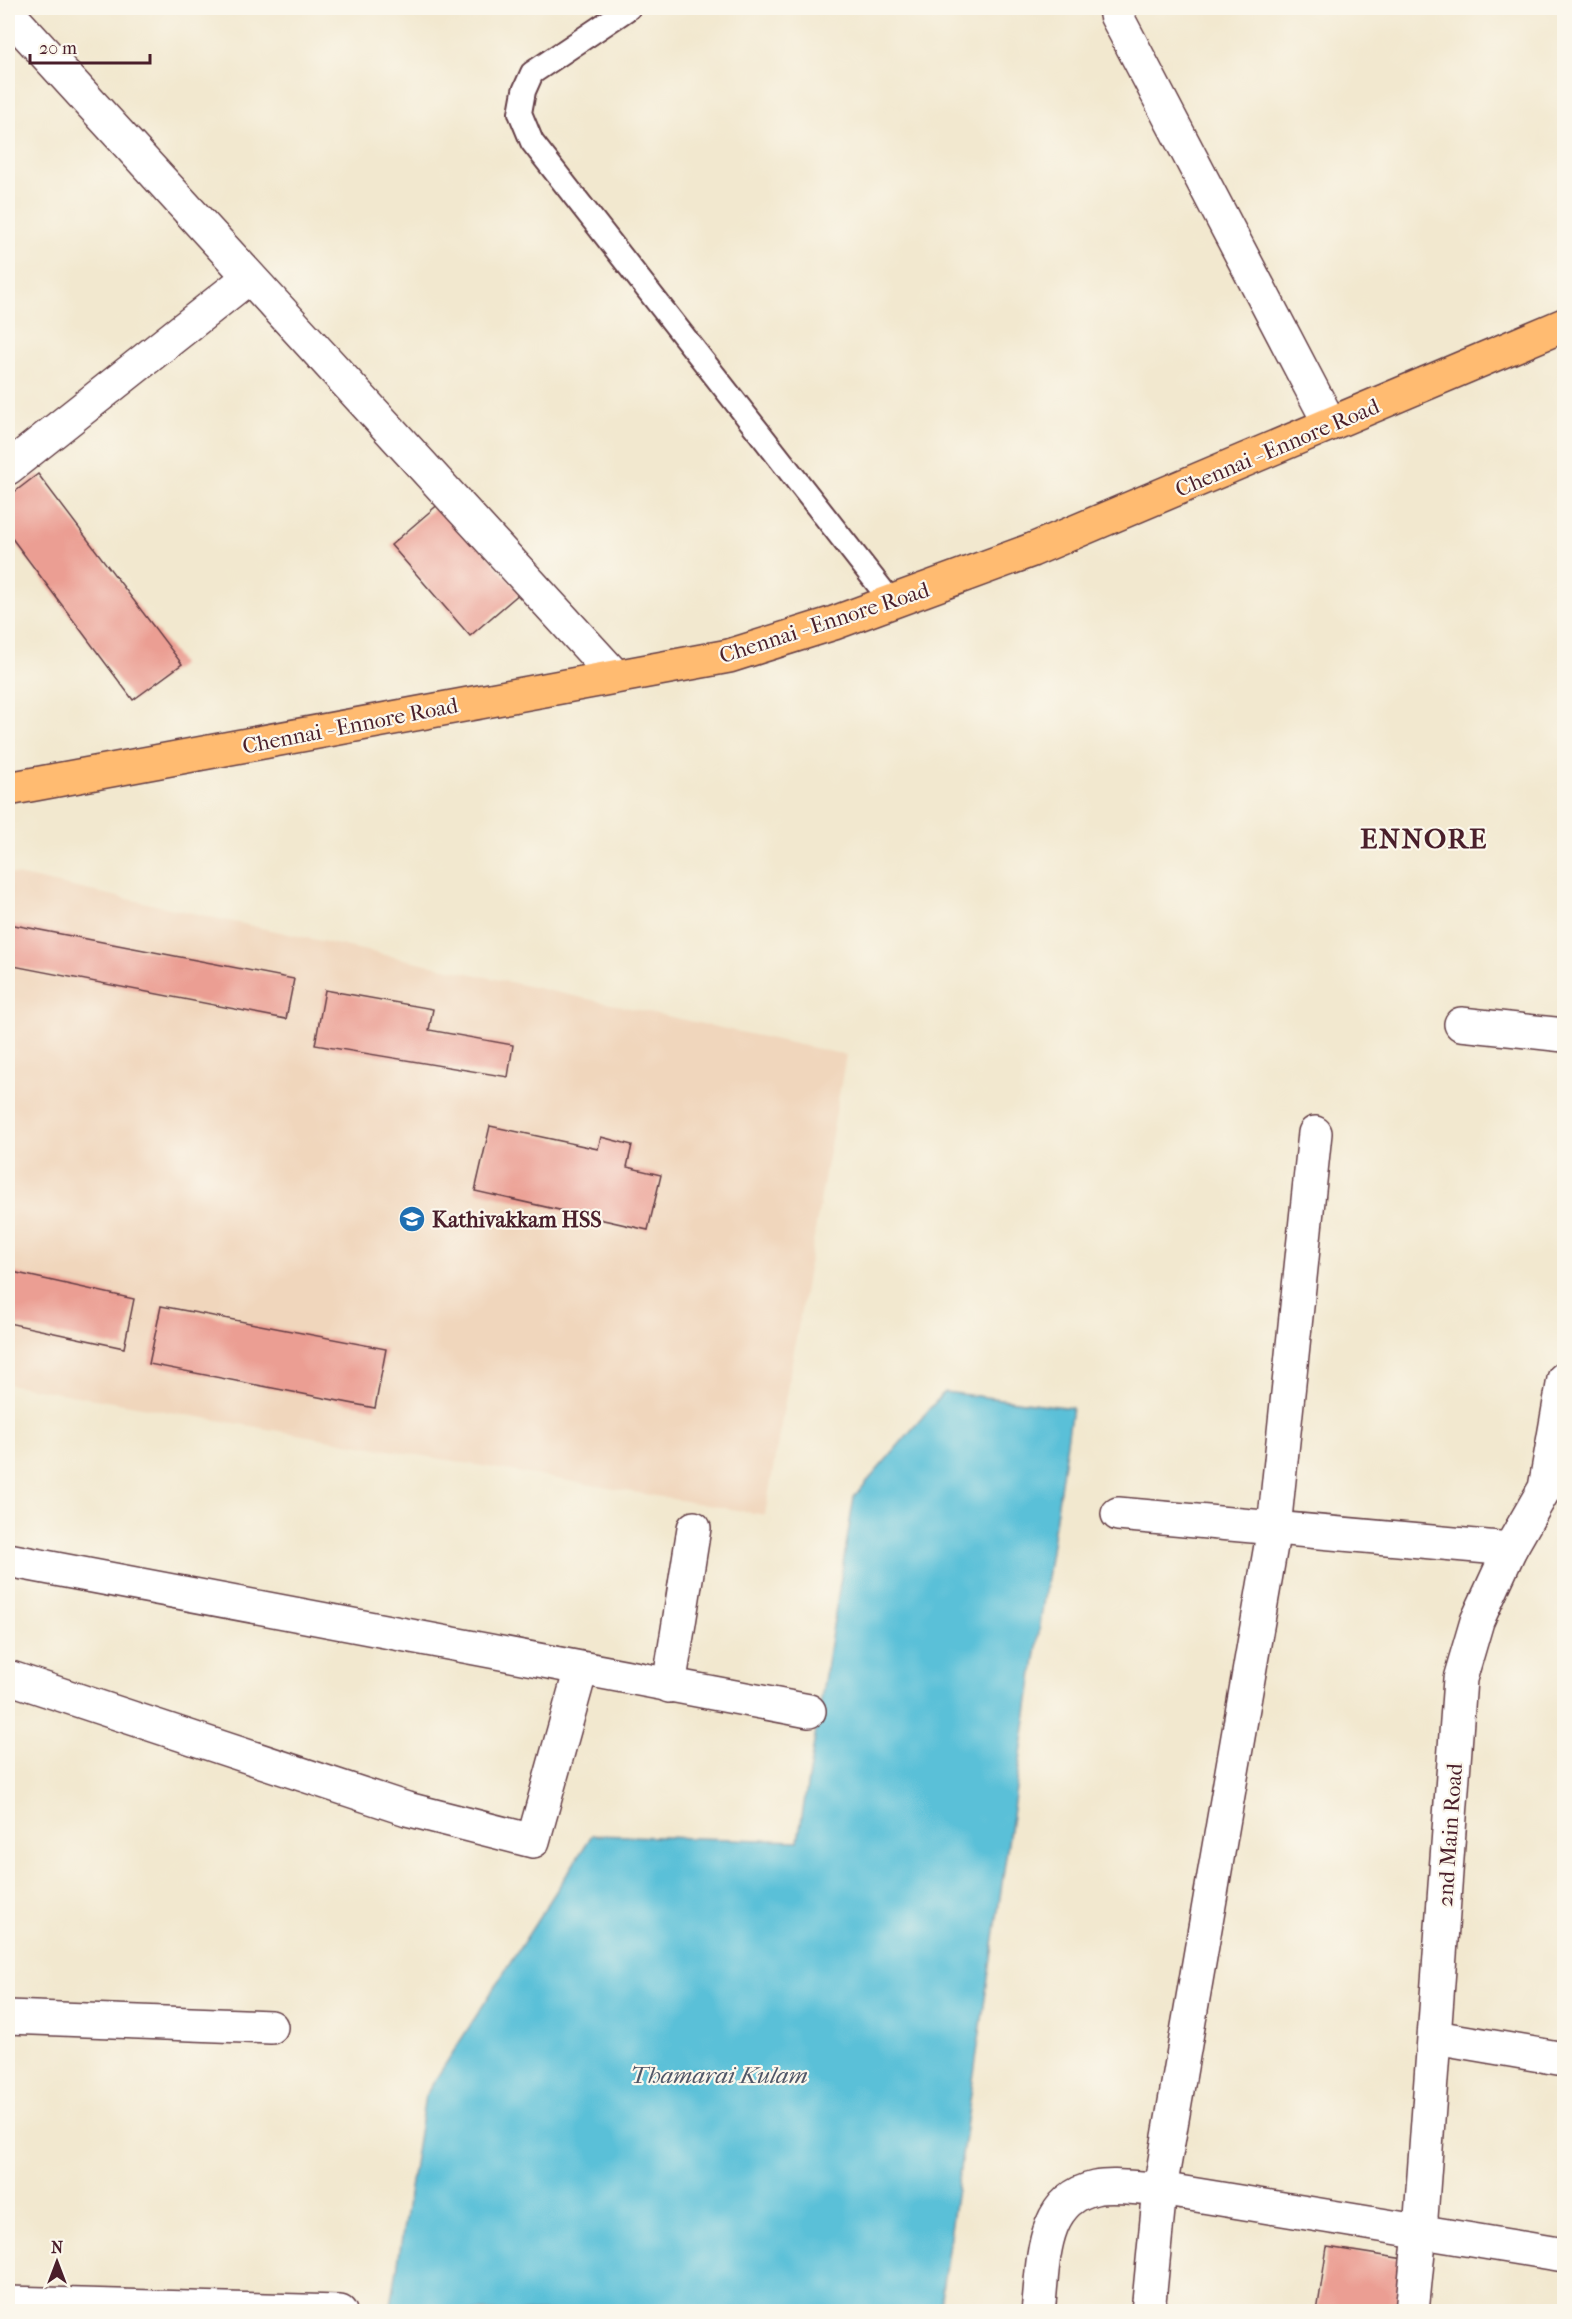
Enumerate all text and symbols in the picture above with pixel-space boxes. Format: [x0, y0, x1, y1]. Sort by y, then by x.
scale bar [30, 27, 150, 65]
text: 20 m [39, 38, 77, 59]
street label: Chennai - Ennore Road [1172, 393, 1384, 503]
street label: Chennai - Ennore Road [716, 576, 933, 669]
street label: Chennai - Ennore Road [240, 692, 461, 760]
district label: ENNORE [1360, 822, 1488, 855]
school or university icon: Kathivakkam HSS [397, 1204, 427, 1234]
place label: Kathivakkam HSS [432, 1207, 602, 1233]
street label: 2nd Main Road [1432, 1761, 1468, 1908]
water label: Thamarai Kulam [630, 2061, 808, 2089]
north arrow [27, 2232, 87, 2292]
text: N [51, 2238, 64, 2257]

